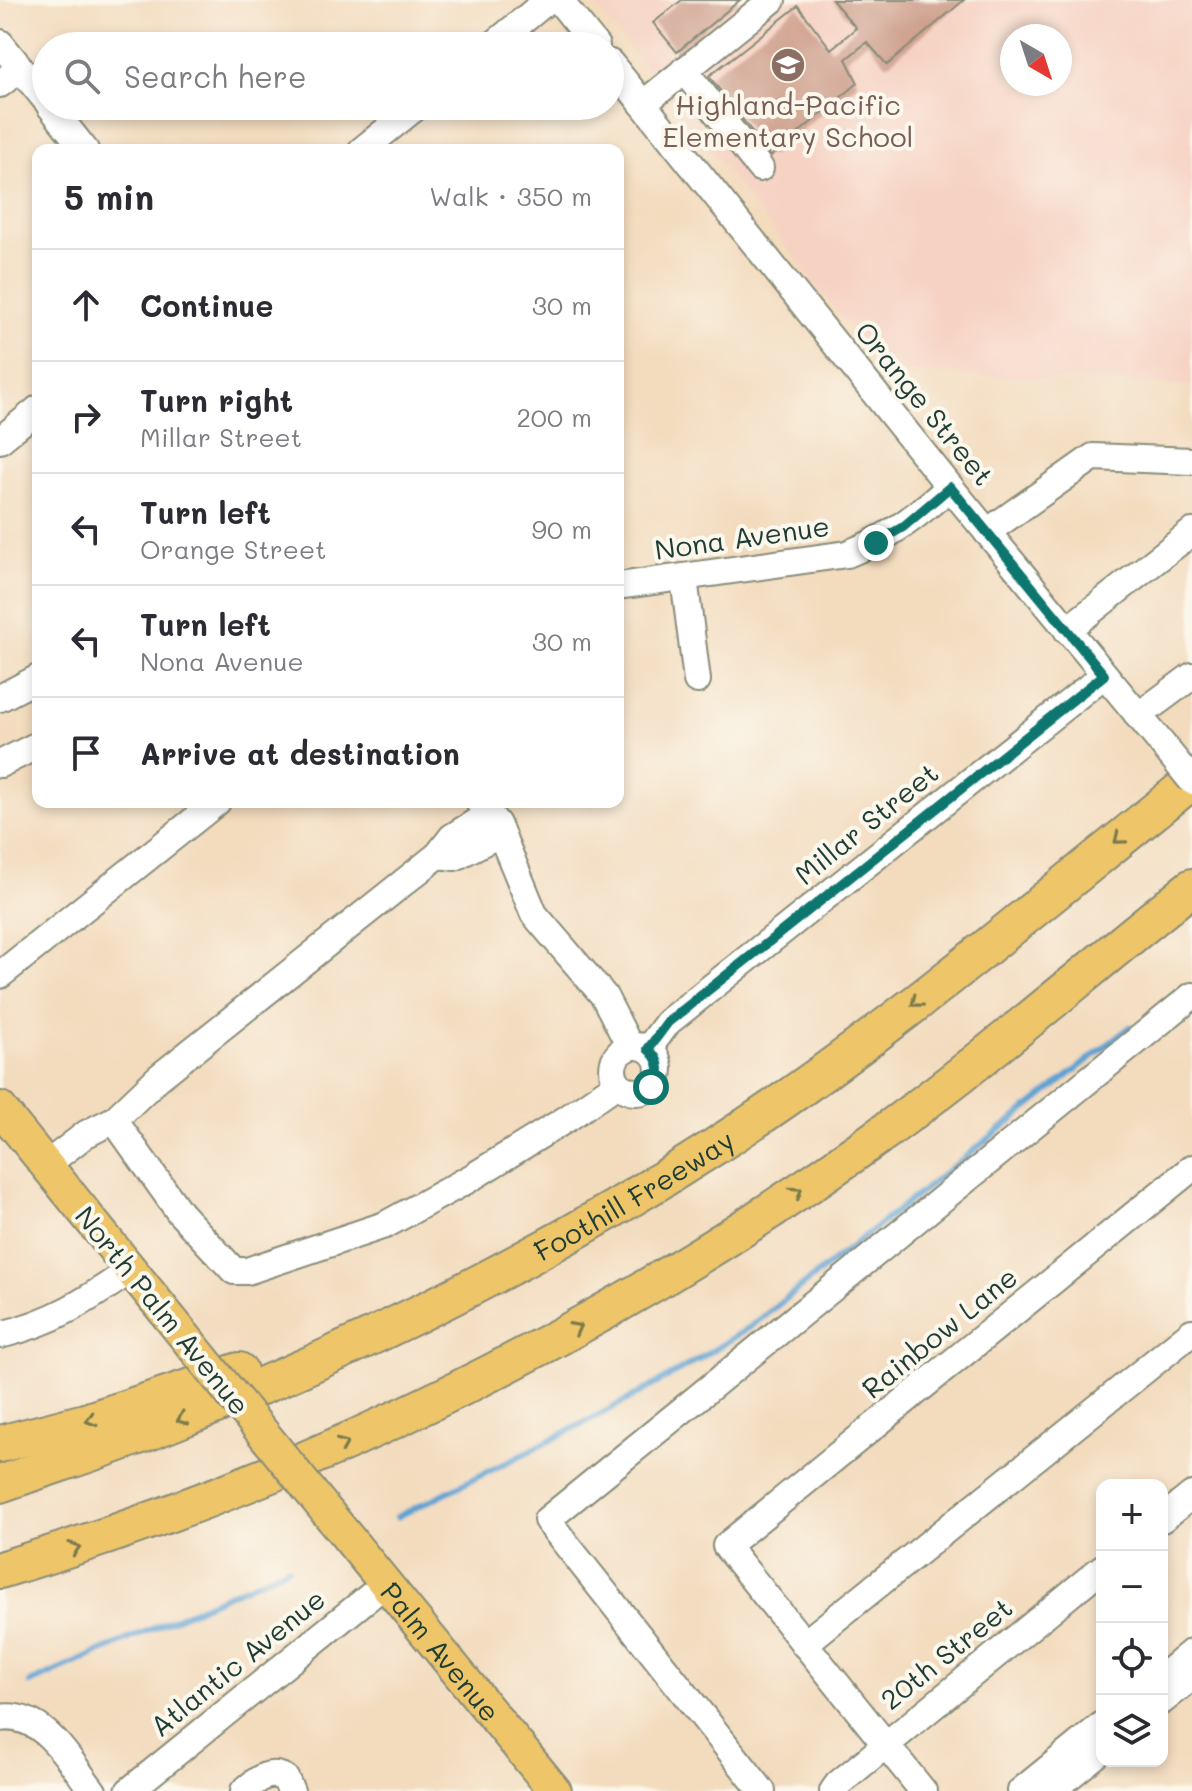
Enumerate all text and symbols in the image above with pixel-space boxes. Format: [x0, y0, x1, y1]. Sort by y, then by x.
north arrow [1000, 24, 1072, 96]
search box [32, 32, 624, 120]
school or university icon: Highland-Pacific Elementary School [769, 46, 807, 84]
icon: search [60, 54, 104, 98]
text: Search here [124, 56, 307, 96]
place label: Highland-Pacific Elementary School [662, 86, 914, 154]
text: 5 min [64, 174, 154, 219]
text: Walk · 350 m [429, 179, 592, 213]
icon: ahead [64, 283, 108, 327]
text: Continue [140, 285, 273, 325]
text: 30 m [532, 288, 592, 322]
street label: Orange Street [848, 314, 1002, 492]
text: Turn right [140, 380, 293, 420]
icon: right [64, 395, 108, 439]
text: 200 m [516, 400, 592, 434]
text: Millar Street [140, 420, 302, 454]
text: Turn left [140, 492, 271, 532]
icon: left [64, 507, 108, 551]
street label: Nona Avenue [652, 507, 832, 567]
text: 90 m [532, 512, 592, 546]
route end [858, 525, 894, 561]
text: Orange Street [140, 532, 327, 566]
text: Turn left [140, 604, 271, 644]
icon: left [64, 619, 108, 663]
text: 30 m [532, 624, 592, 658]
text: Nona Avenue [140, 644, 304, 678]
icon: arrive [64, 731, 108, 775]
text: Arrive at destination [140, 733, 460, 773]
street label: Millar Street [787, 754, 945, 892]
one-way arrow [1113, 830, 1128, 844]
one-way arrow [911, 992, 925, 1007]
route start [633, 1069, 669, 1105]
street label: Foothill Freeway [527, 1121, 740, 1269]
one-way arrow [789, 1187, 803, 1202]
street label: North Palm Avenue [68, 1198, 258, 1422]
street label: Rainbow Lane [854, 1258, 1024, 1406]
one-way arrow [568, 1323, 582, 1338]
one-way arrow [176, 1409, 190, 1425]
one-way arrow [84, 1411, 98, 1427]
one-way arrow [335, 1438, 349, 1454]
map controls [1096, 1479, 1168, 1767]
button: + [1096, 1479, 1168, 1551]
one-way arrow [67, 1541, 81, 1557]
button: − [1096, 1551, 1168, 1623]
street label: Palm Avenue [373, 1574, 509, 1729]
street label: Atlantic Avenue [142, 1580, 332, 1744]
street label: 20th Street [873, 1589, 1019, 1717]
button: locate [1096, 1623, 1168, 1695]
button: layers [1096, 1695, 1168, 1767]

